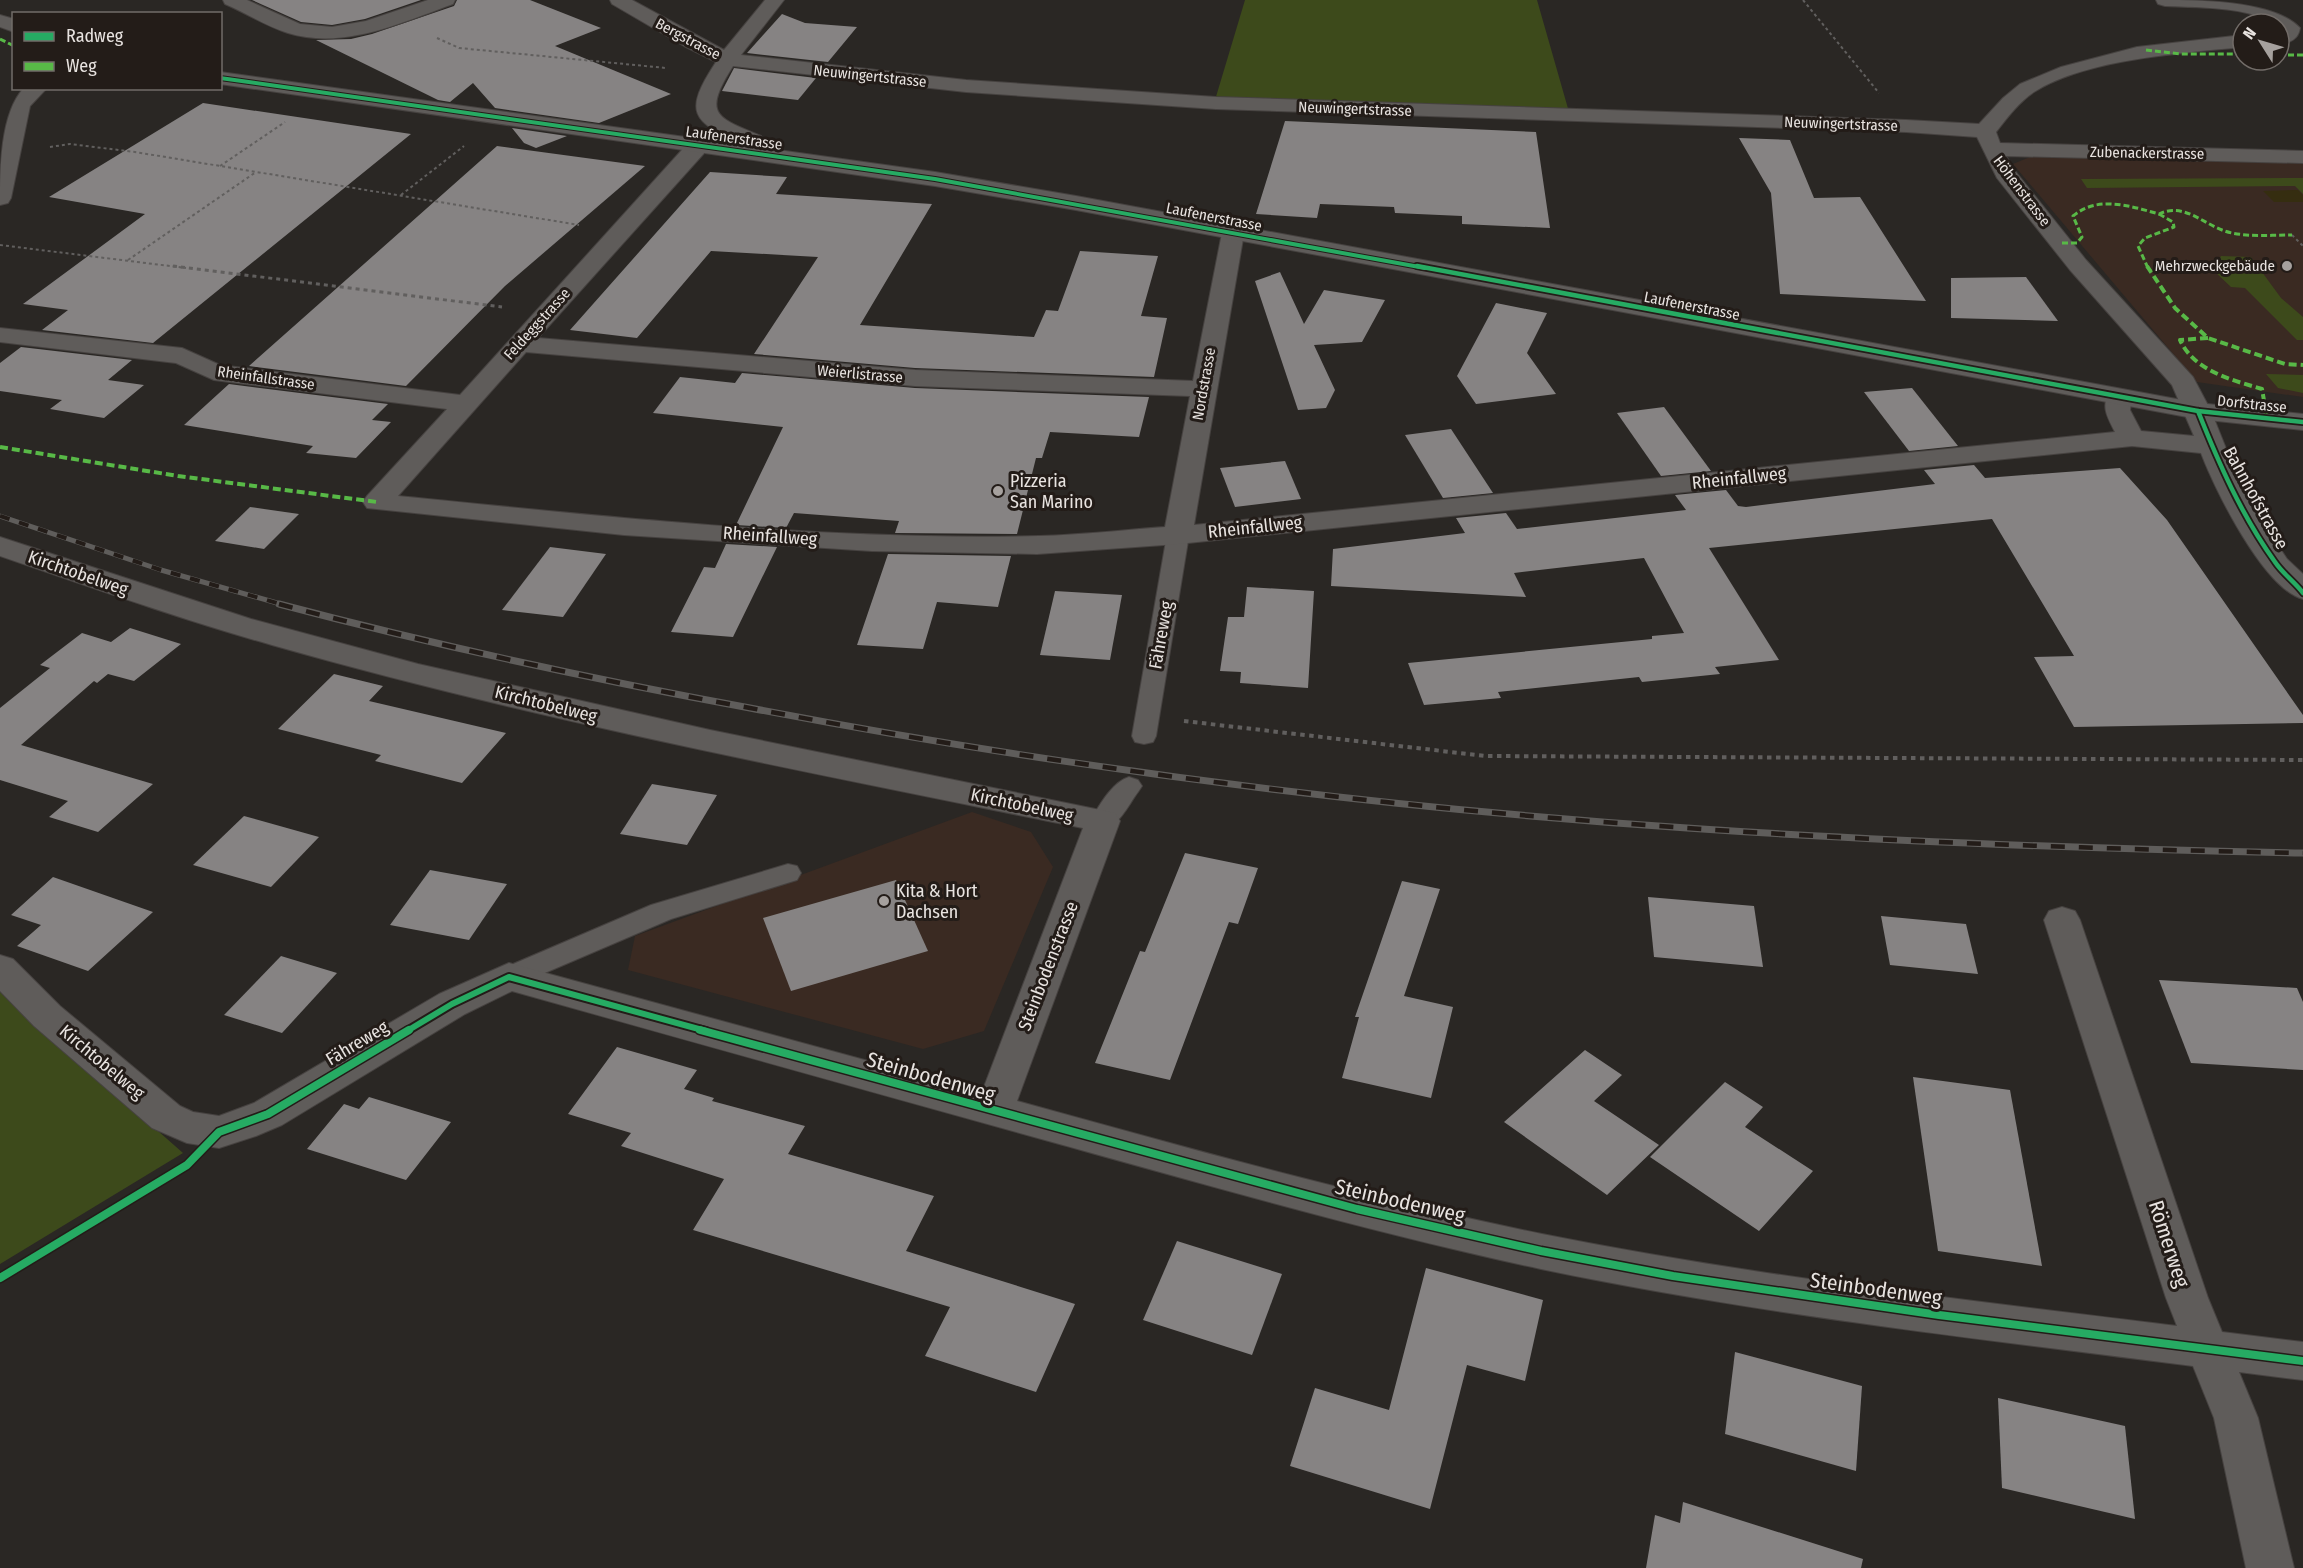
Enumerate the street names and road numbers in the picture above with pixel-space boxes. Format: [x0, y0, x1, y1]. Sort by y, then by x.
street label: Bergstrasse [652, 14, 724, 64]
street label: Neuwingertstrasse [813, 61, 927, 91]
street label: Neuwingertstrasse [1298, 98, 1412, 120]
street label: Neuwingertstrasse [1784, 113, 1898, 135]
street label: Laufenerstrasse [685, 122, 783, 154]
street label: Zubenackerstrasse [2090, 143, 2204, 163]
street label: Höhenstrasse [1990, 152, 2054, 230]
street label: Laufenerstrasse [1165, 199, 1263, 235]
street label: Feldeggstrasse [500, 284, 574, 364]
street label: Laufenerstrasse [1643, 288, 1741, 324]
street label: Nordstrasse [1189, 346, 1219, 422]
street label: Weierlistrasse [816, 361, 904, 387]
street label: Rheinfallstrasse [216, 362, 316, 394]
street label: Dorfstrasse [2216, 391, 2288, 417]
street label: Bahnhofstrasse [2219, 443, 2293, 553]
street label: Rheinfallweg [1691, 462, 1788, 494]
street label: Rheinfallweg [1207, 511, 1304, 543]
street label: Rheinfallweg [722, 522, 818, 550]
street label: Kirchtobelweg [25, 546, 131, 601]
street label: Fähreweg [1144, 599, 1178, 671]
street label: Kirchtobelweg [493, 681, 600, 727]
street label: Kirchtobelweg [969, 783, 1076, 827]
street label: Steinbodenstrasse [1013, 898, 1083, 1034]
street label: Fähreweg [322, 1016, 393, 1070]
street label: Kirchtobelweg [55, 1020, 149, 1104]
street label: Steinbodenweg [864, 1046, 998, 1108]
street label: Steinbodenweg [1332, 1173, 1468, 1229]
street label: Römerweg [2143, 1197, 2195, 1291]
street label: Steinbodenweg [1809, 1267, 1944, 1311]

